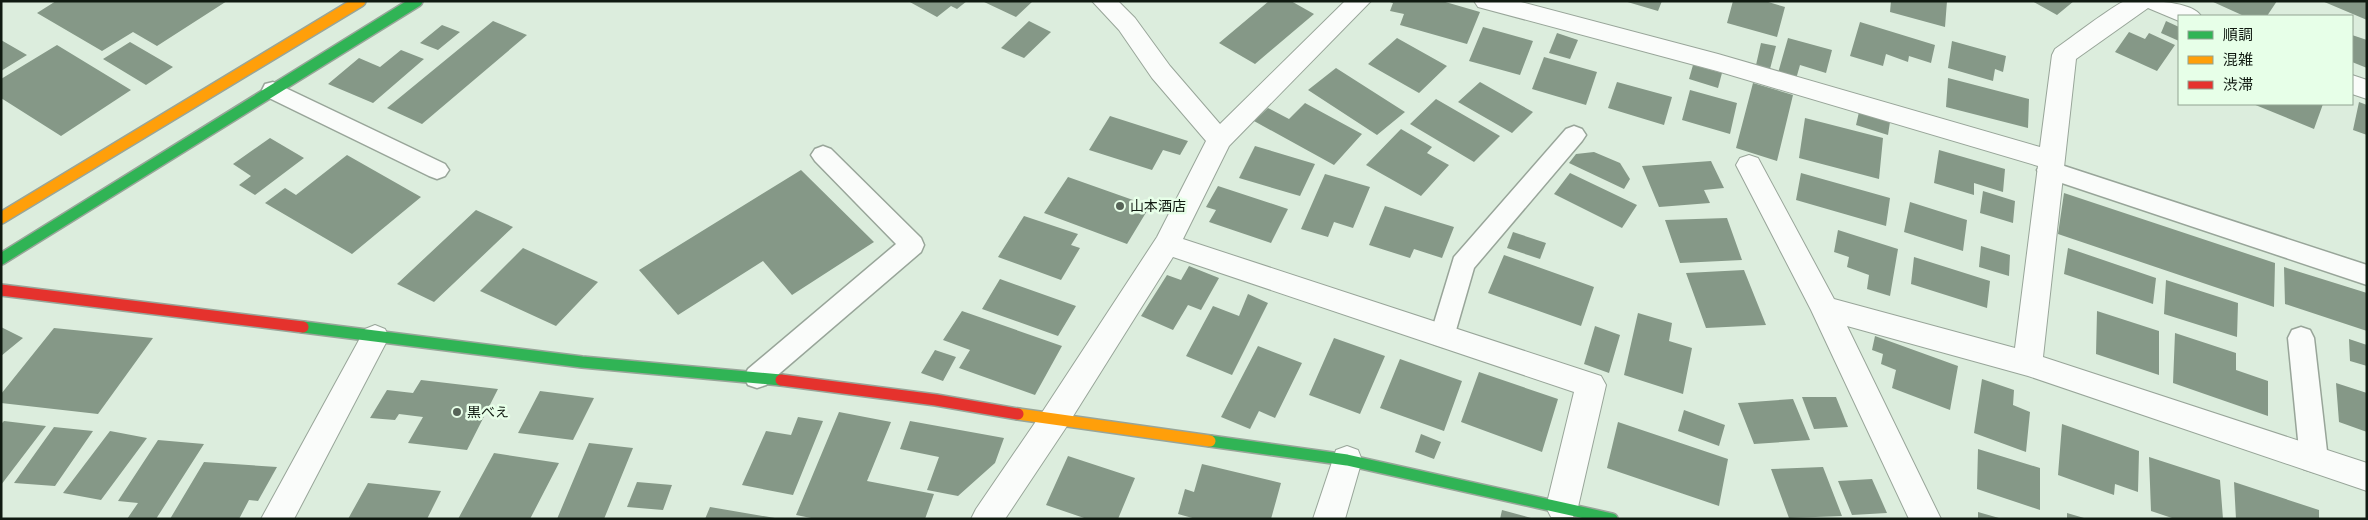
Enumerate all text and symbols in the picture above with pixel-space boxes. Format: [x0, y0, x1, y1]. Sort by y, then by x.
legend [2178, 15, 2353, 105]
text: 順調 [2223, 24, 2253, 45]
text: 混雑 [2223, 49, 2253, 70]
text: 渋滞 [2223, 74, 2253, 95]
place label: 山本酒店 [1130, 197, 1186, 215]
marker: 山本酒店 [1114, 200, 1126, 212]
place label: 黒べえ [467, 403, 509, 421]
marker: 黒べえ [451, 406, 463, 418]

